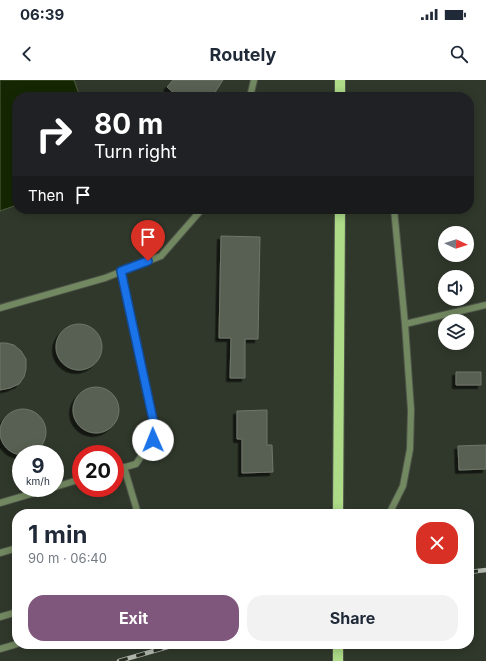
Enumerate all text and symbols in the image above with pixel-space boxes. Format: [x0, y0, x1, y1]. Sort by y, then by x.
text: 06:39 [20, 5, 64, 24]
icon: back [16, 43, 38, 65]
icon: search [448, 43, 470, 65]
text: Routely [210, 44, 276, 65]
text: 80 m [94, 107, 163, 141]
icon: right [28, 108, 80, 160]
text: Turn right [94, 141, 177, 162]
icon: arrive [72, 184, 94, 206]
text: Then [28, 186, 64, 205]
pin [131, 220, 165, 261]
icon: arrive [137, 226, 159, 248]
north arrow [438, 226, 474, 262]
map controls [438, 226, 474, 350]
button: sound [438, 270, 474, 306]
button: layers [438, 314, 474, 350]
position arrow [132, 419, 174, 461]
speed limit sign: 20 [72, 445, 124, 497]
text: 9 [31, 454, 44, 478]
text: km/h [26, 475, 50, 487]
text: 1 min [28, 520, 87, 549]
button: close [416, 522, 458, 564]
text: 90 m · 06:40 [28, 550, 107, 566]
button: Exit [28, 595, 239, 641]
button: Share [247, 595, 458, 641]

